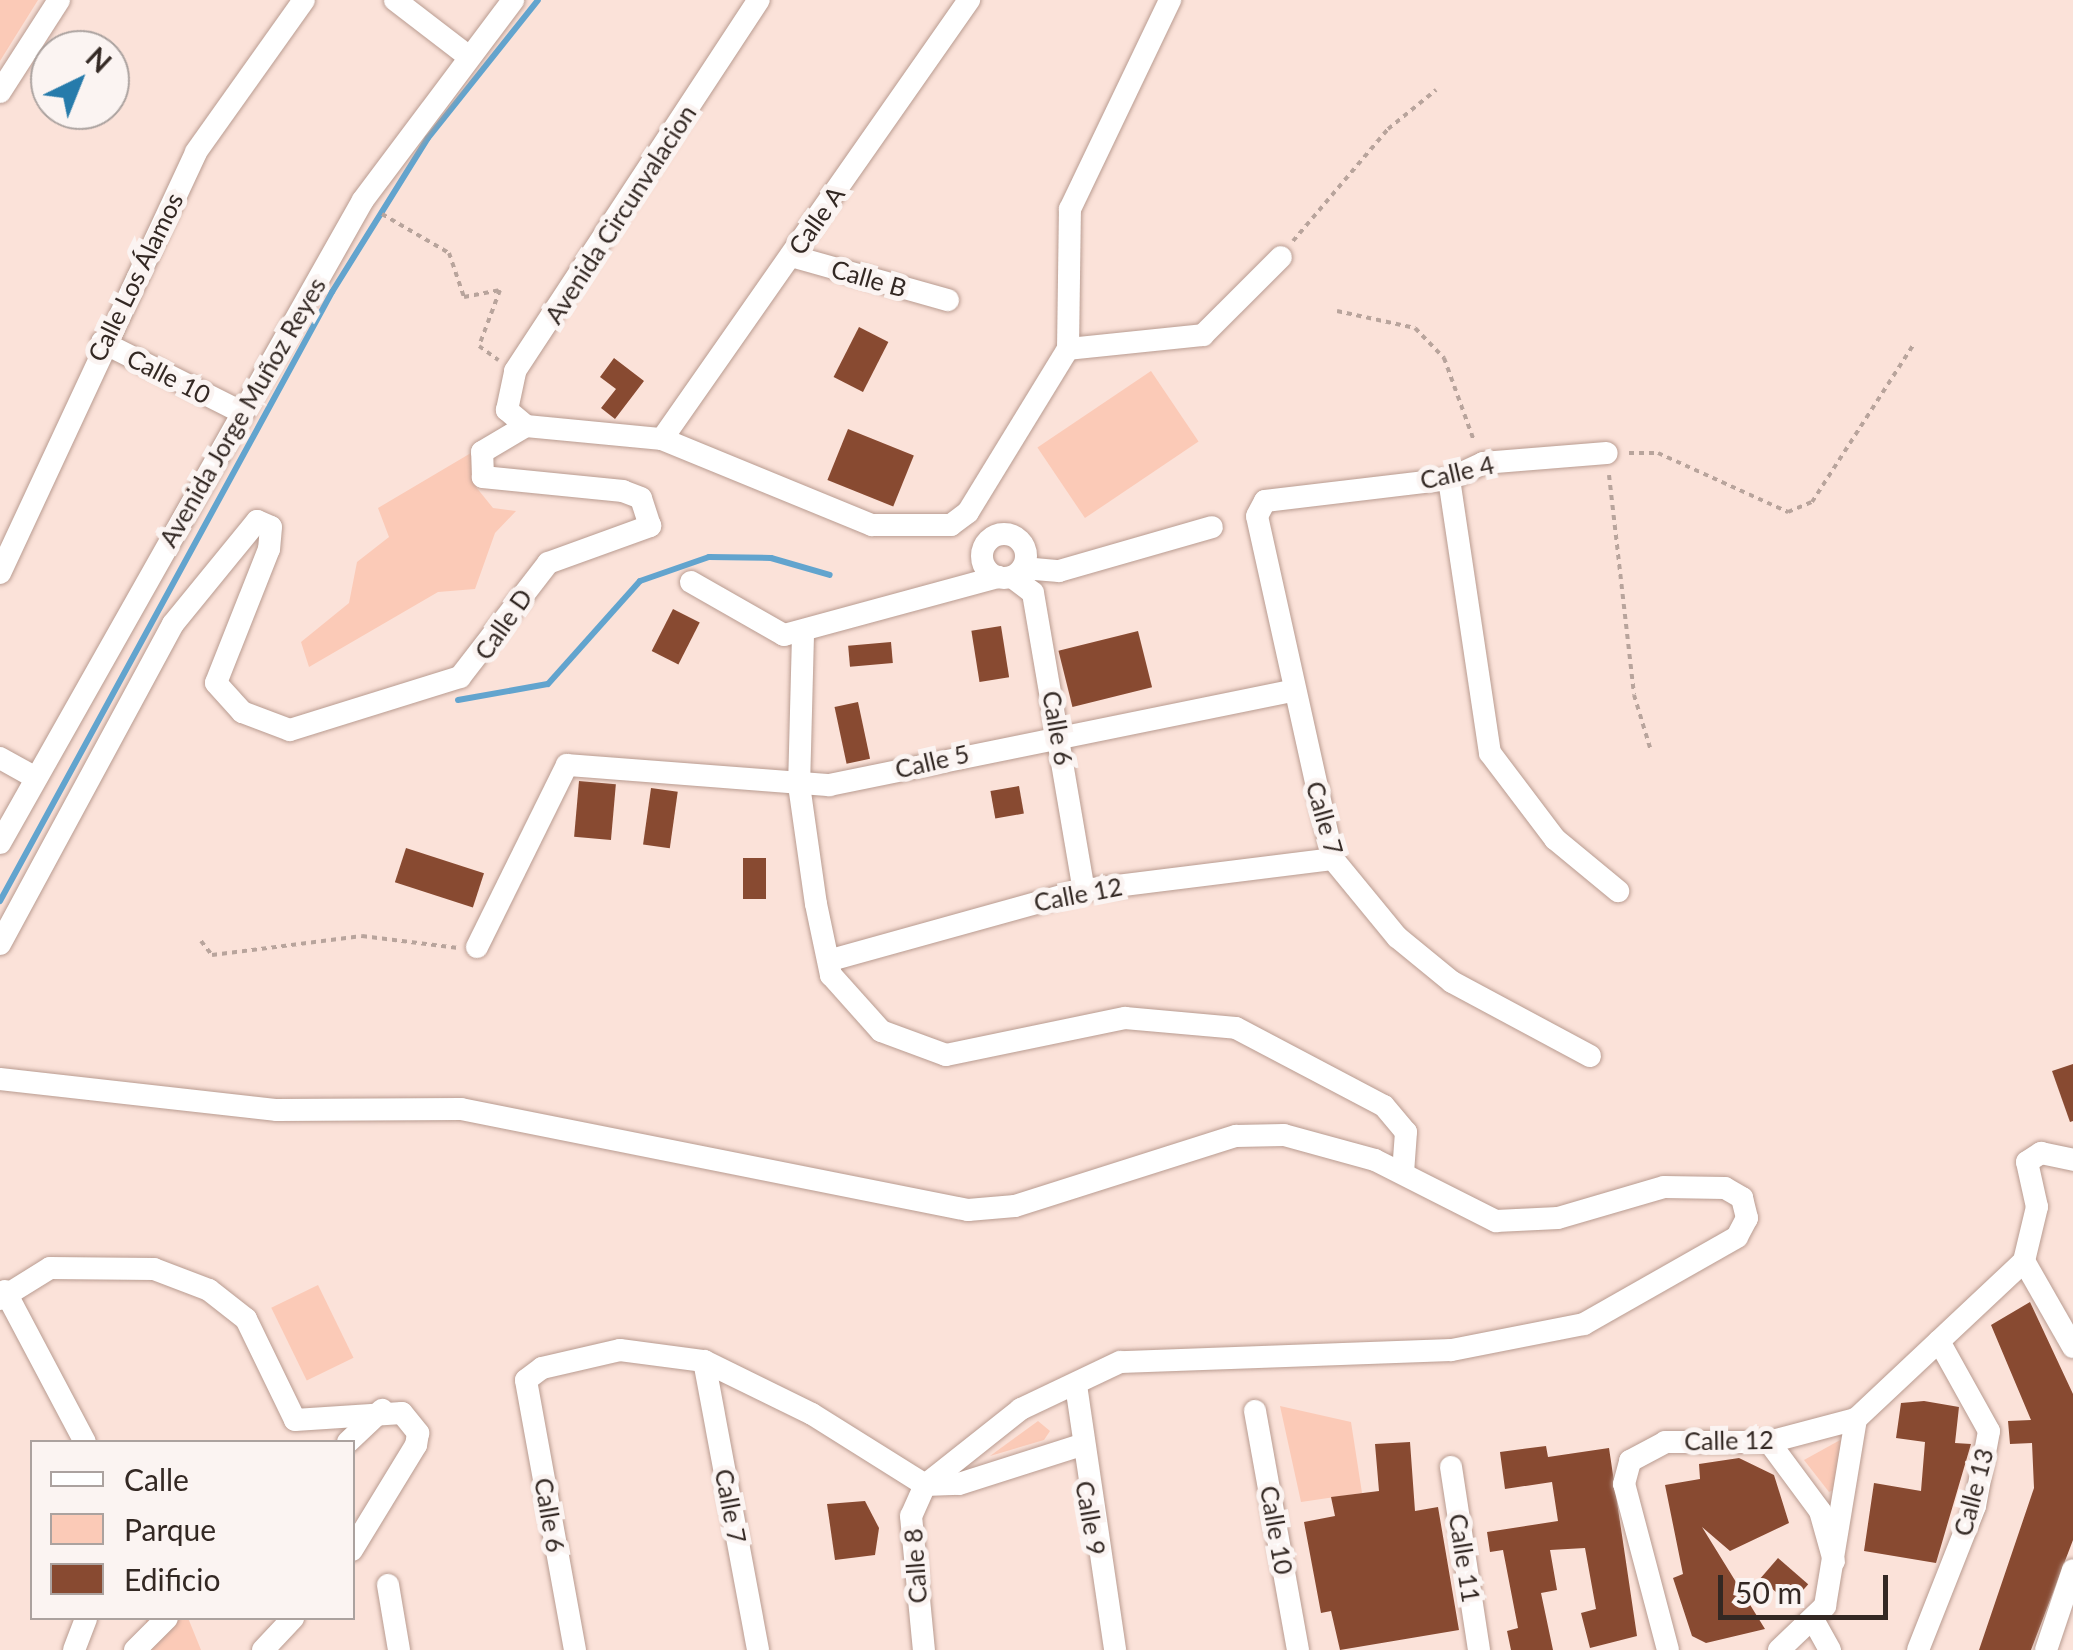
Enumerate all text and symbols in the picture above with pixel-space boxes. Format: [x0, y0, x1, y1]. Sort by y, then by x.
north arrow [30, 30, 130, 130]
text: N [80, 40, 119, 79]
street label: Avenida Circunvalacion [538, 99, 702, 329]
street label: Calle A [782, 180, 850, 260]
street label: Calle Los Álamos [81, 187, 189, 367]
street label: Calle B [828, 253, 910, 303]
street label: Avenida Jorge Muñoz Reyes [152, 272, 332, 552]
street label: Calle 10 [122, 342, 216, 410]
street label: Calle 4 [1417, 449, 1497, 495]
street label: Calle D [468, 583, 538, 665]
street label: Calle 6 [1037, 688, 1079, 768]
street label: Calle 5 [892, 738, 972, 784]
street label: Calle 7 [1300, 778, 1350, 858]
street label: Calle 12 [1031, 871, 1125, 917]
street label: Calle 12 [1684, 1424, 1774, 1456]
legend [30, 1440, 355, 1620]
street label: Calle 13 [1947, 1445, 1999, 1539]
text: Calle [124, 1461, 189, 1497]
street label: Calle 7 [709, 1466, 753, 1546]
street label: Calle 6 [529, 1475, 571, 1555]
street label: Calle 9 [1070, 1478, 1112, 1558]
street label: Calle 10 [1254, 1483, 1300, 1577]
text: Parque [124, 1511, 216, 1547]
street label: Calle 11 [1443, 1511, 1487, 1605]
street label: Calle 8 [897, 1528, 933, 1604]
scale bar [1723, 1555, 1893, 1617]
text: Edificio [124, 1561, 220, 1597]
text: 50 m [1735, 1574, 1802, 1610]

